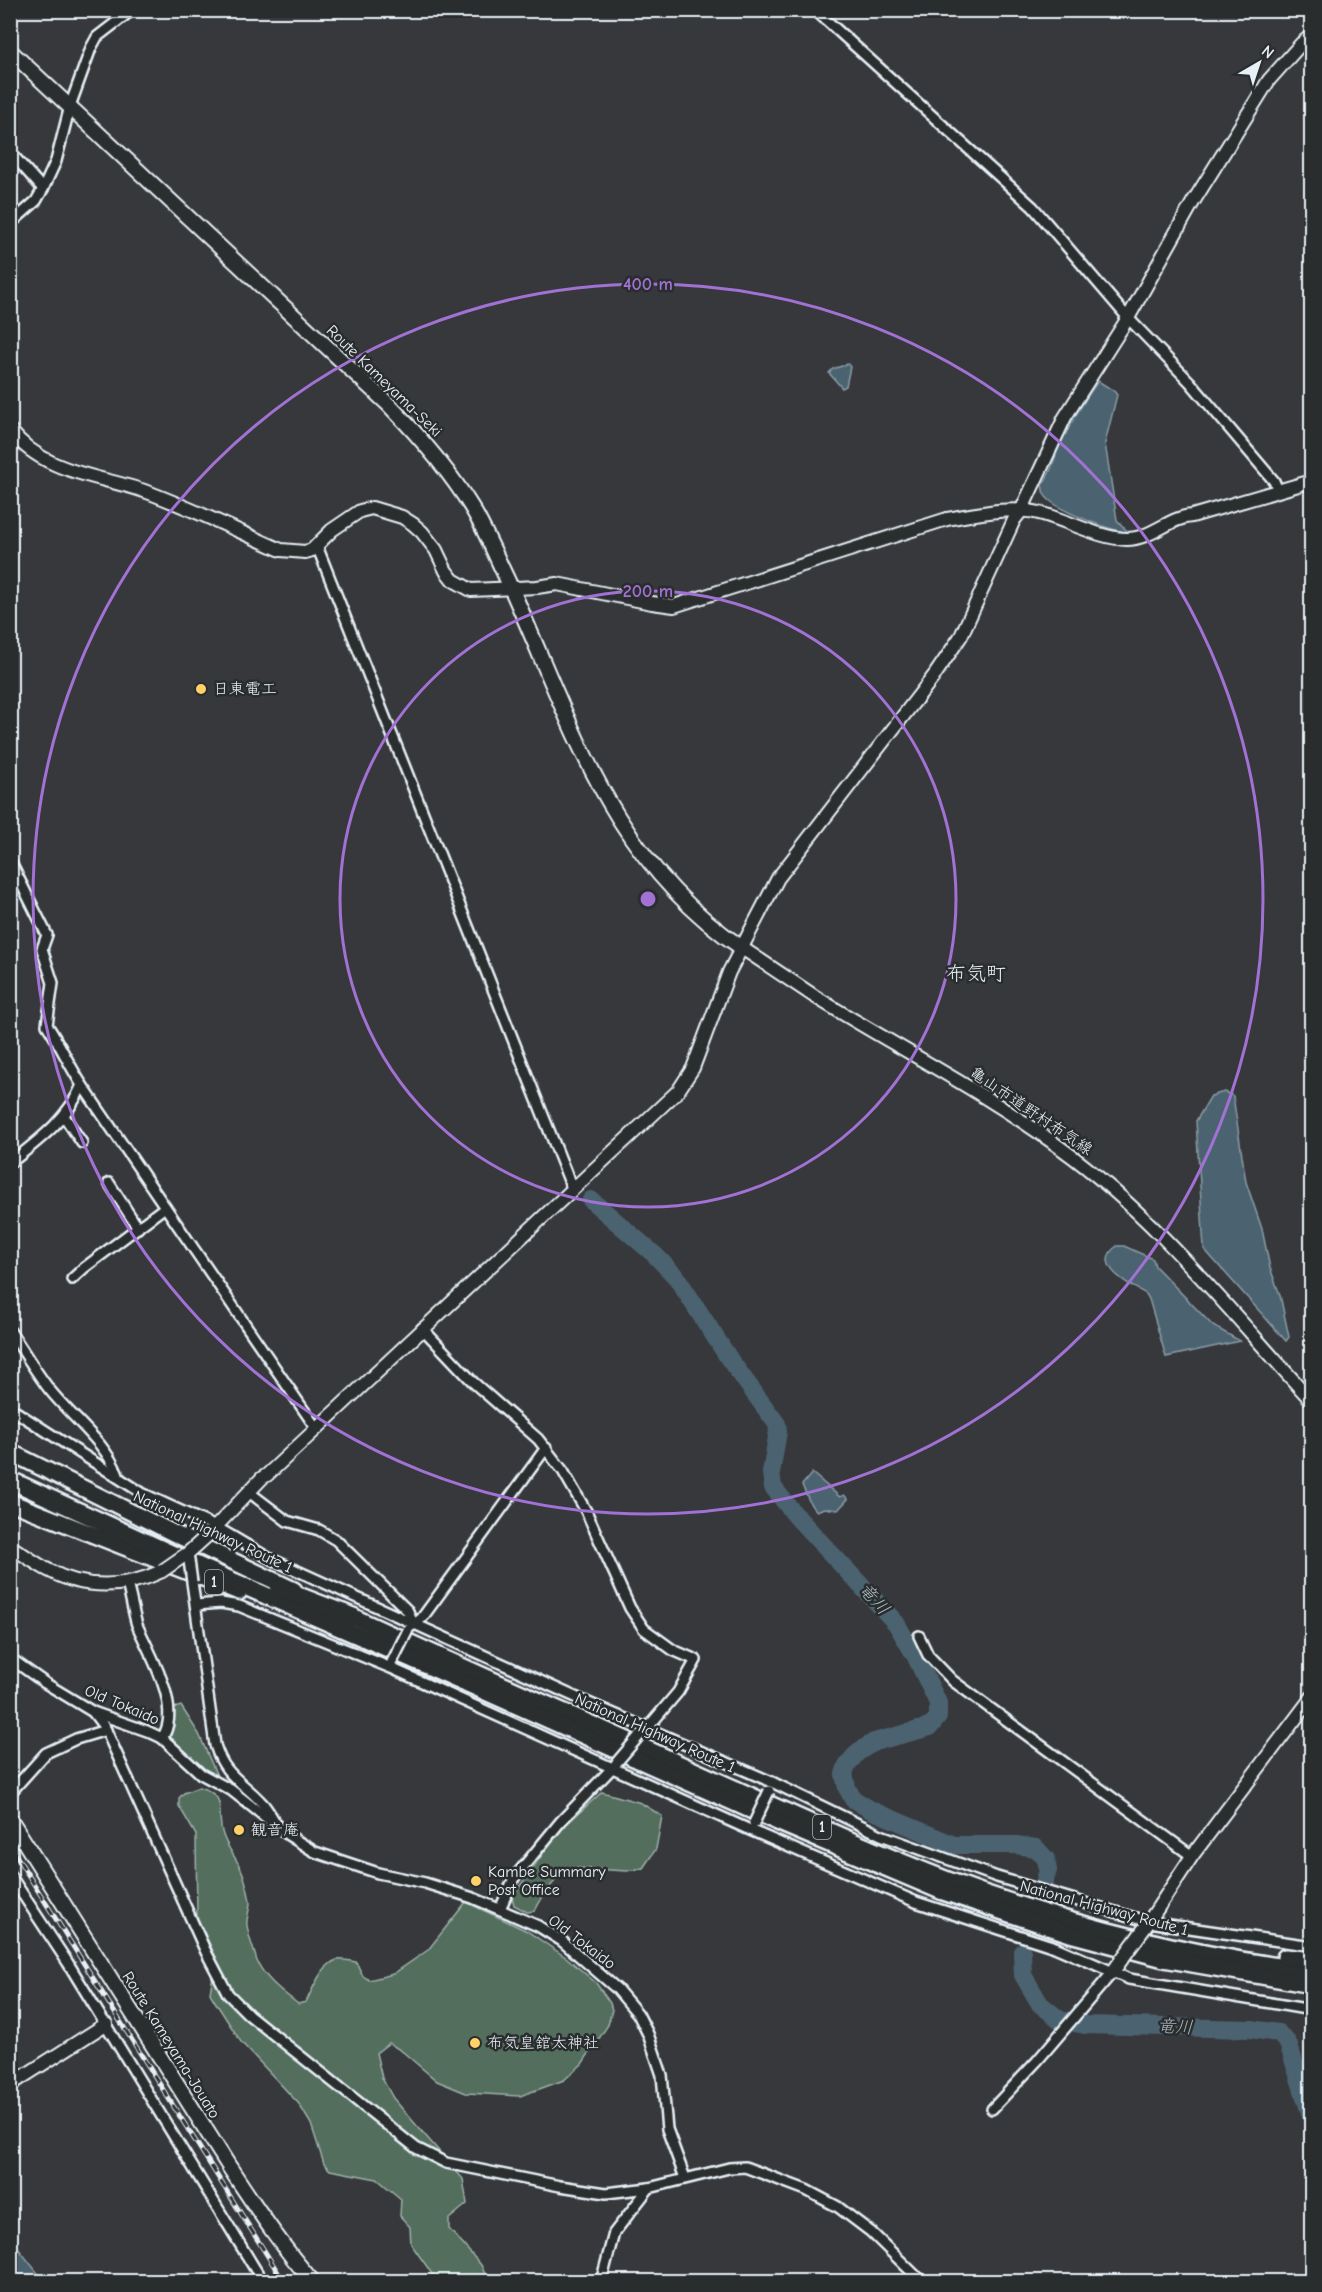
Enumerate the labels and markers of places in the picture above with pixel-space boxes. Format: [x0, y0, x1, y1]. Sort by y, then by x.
place label: 日東電工 [213, 680, 277, 698]
marker: 日東電工 [194, 682, 208, 696]
centre of rings [638, 889, 658, 909]
place label: 観音庵 [251, 1821, 299, 1839]
marker: 観音庵 [232, 1823, 246, 1837]
place label: Kambe Summary Post Office [488, 1863, 606, 1899]
marker: Kambe Summary Post Office [469, 1874, 483, 1888]
place label: 布気皇舘太神社 [487, 2034, 599, 2052]
marker: 布気皇舘太神社 [468, 2036, 482, 2050]

